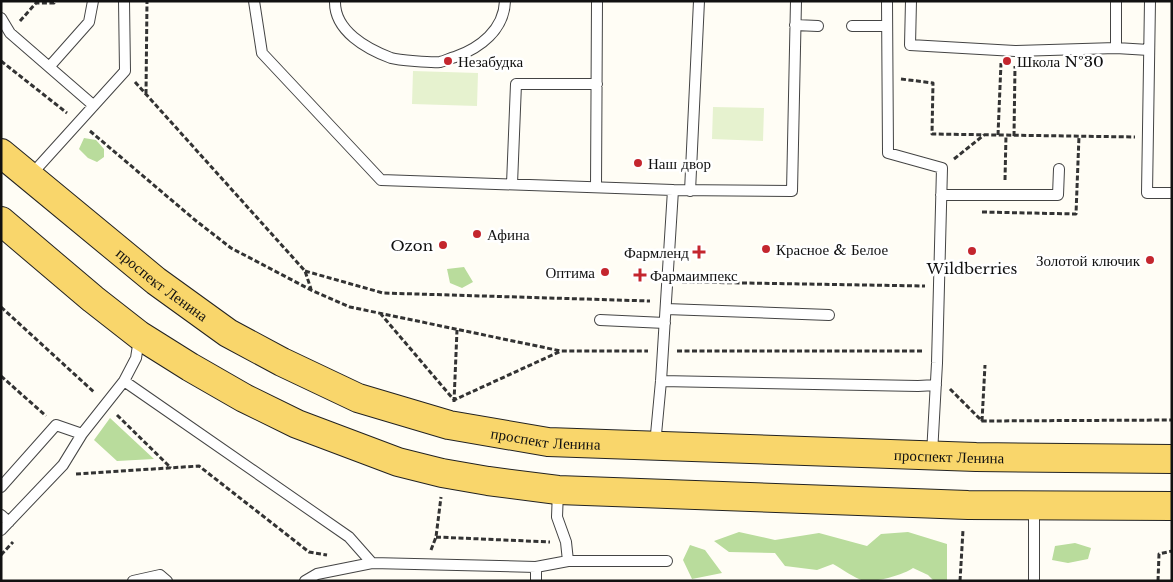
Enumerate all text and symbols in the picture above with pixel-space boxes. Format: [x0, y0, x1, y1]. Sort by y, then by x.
place label: Незабудка [458, 52, 524, 71]
place label: Школа №30 [1017, 52, 1104, 71]
marker: Незабудка [442, 55, 454, 67]
marker: Школа №30 [1001, 55, 1013, 67]
place label: Наш двор [648, 154, 711, 173]
marker: Наш двор [632, 157, 644, 169]
place label: Афина [487, 225, 530, 244]
marker: Афина [471, 228, 483, 240]
place label: Ozon [390, 236, 433, 255]
marker: Ozon [437, 239, 449, 251]
place label: Красное & Белое [776, 240, 888, 259]
street label: проспект Ленина [113, 243, 212, 325]
place label: Фармленд [624, 243, 689, 262]
marker: Красное & Белое [760, 243, 772, 255]
marker: Wildberries [966, 245, 978, 257]
marker: Фармленд [693, 246, 705, 258]
place label: Золотой ключик [1036, 251, 1141, 270]
marker: Золотой ключик [1144, 254, 1156, 266]
place label: Wildberries [926, 259, 1018, 278]
place label: Оптима [546, 263, 595, 282]
marker: Оптима [599, 266, 611, 278]
place label: Фармаимпекс [650, 266, 738, 285]
marker: Фармаимпекс [634, 269, 646, 281]
street label: проспект Ленина [489, 423, 601, 453]
street label: проспект Ленина [894, 445, 1005, 467]

